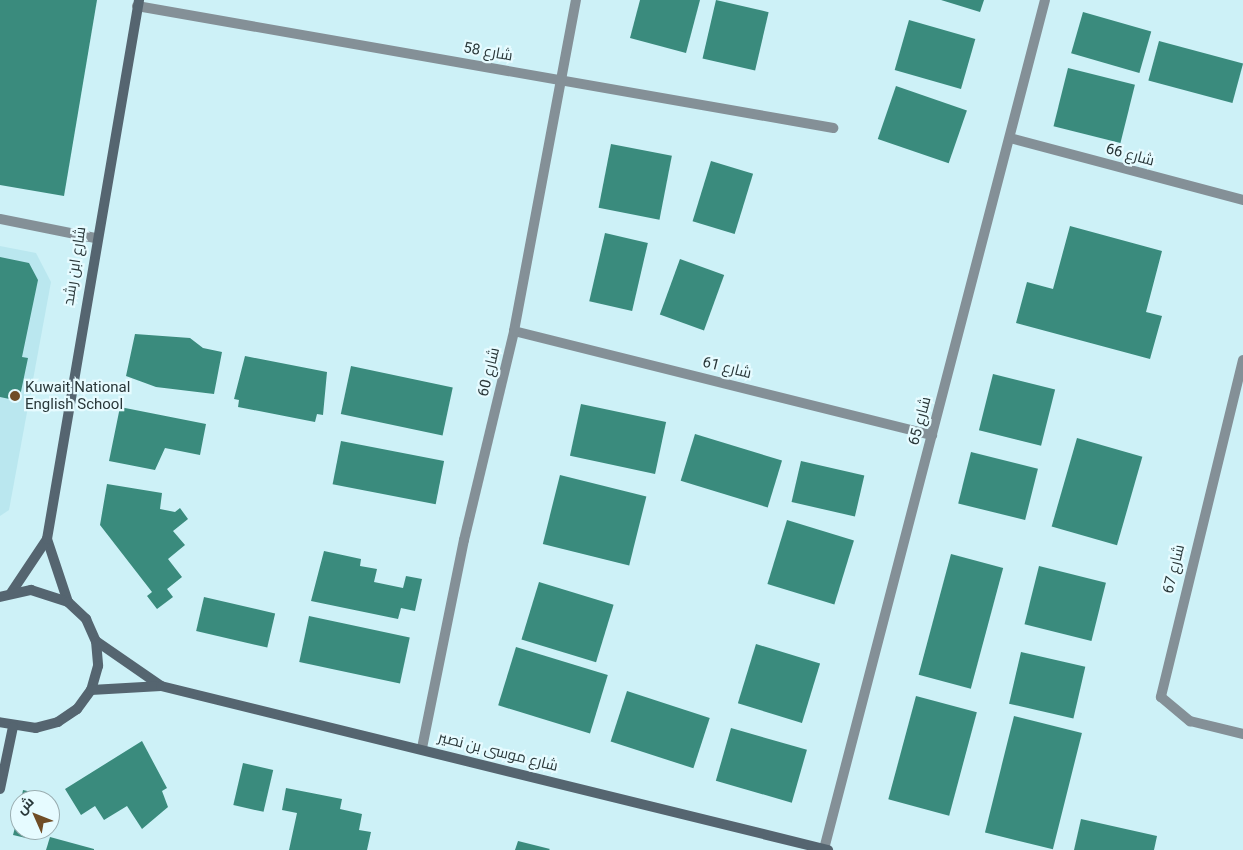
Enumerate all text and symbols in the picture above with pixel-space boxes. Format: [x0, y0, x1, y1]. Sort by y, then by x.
street label: شارع 58 [462, 39, 514, 65]
street label: شارع 66 [1104, 140, 1156, 170]
street label: شارع ابن رشد [60, 225, 90, 307]
street label: شارع 60 [474, 346, 504, 398]
street label: شارع 61 [701, 353, 753, 383]
place label: Kuwait National English School [25, 378, 130, 413]
marker: Kuwait National English School [9, 390, 21, 402]
street label: شارع 65 [905, 395, 935, 447]
street label: شارع 67 [1159, 543, 1189, 595]
street label: شارع موسى بن نصير [436, 728, 560, 776]
north arrow [10, 790, 60, 840]
text: ش [13, 793, 37, 817]

